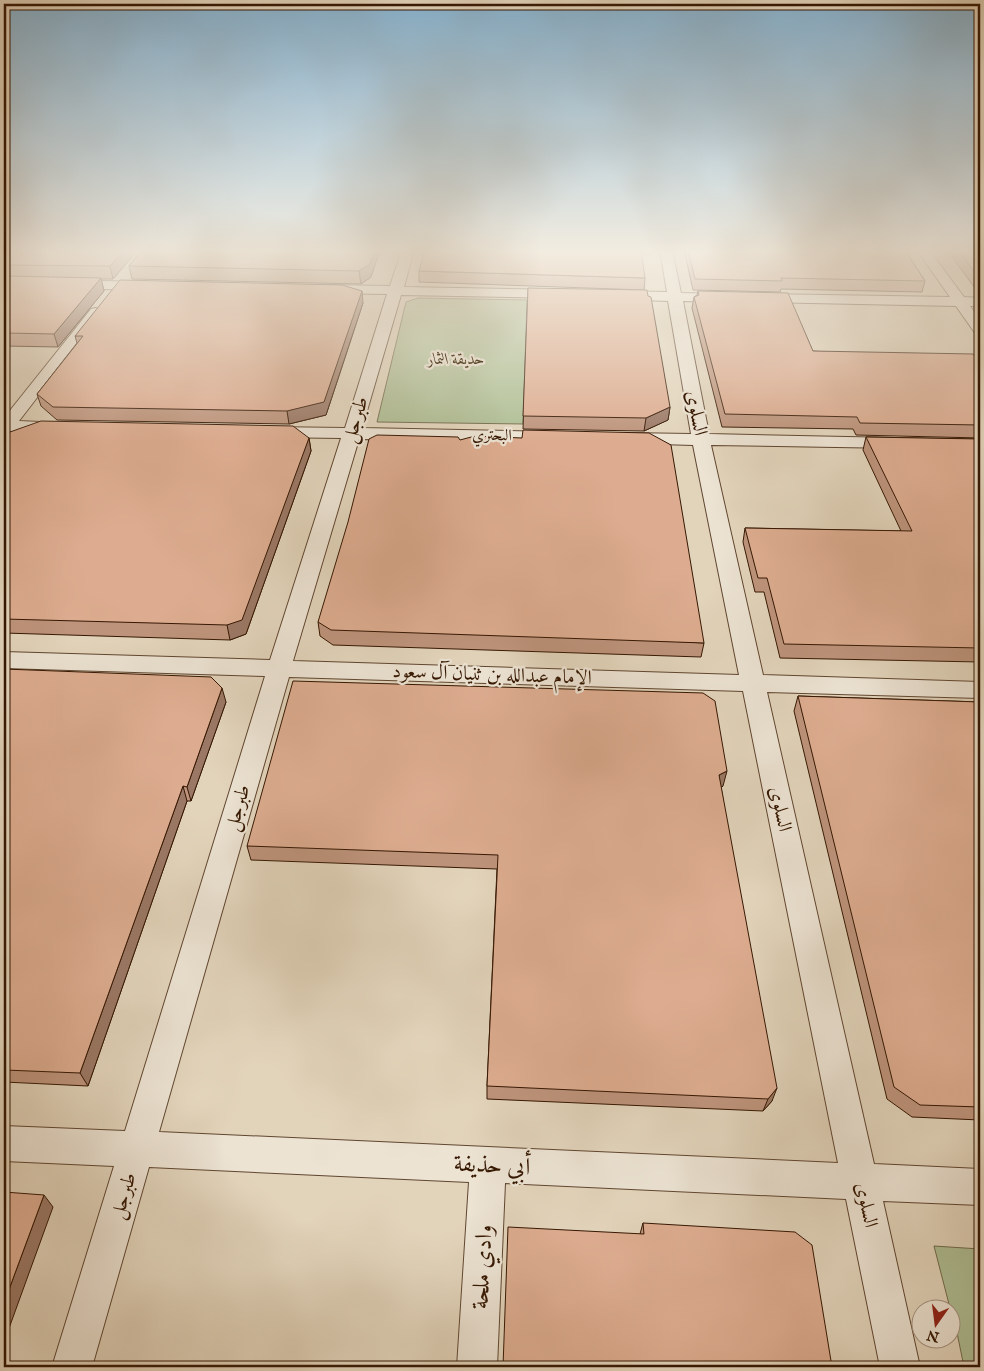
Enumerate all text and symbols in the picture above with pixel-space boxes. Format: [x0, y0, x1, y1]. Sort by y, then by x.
park label: حديقة الثمار [426, 350, 485, 370]
street label: السلوى [679, 388, 713, 438]
street label: طبرجل [337, 394, 376, 447]
street label: البحتري [472, 426, 512, 447]
street label: الإمام عبدالله بن ثنيان آل سعود [392, 658, 592, 695]
street label: طبرجل [219, 782, 257, 834]
street label: السلوى [763, 784, 797, 834]
street label: أبي حذيفة [453, 1146, 532, 1186]
street label: طبرجل [105, 1170, 144, 1223]
street label: السلوى [849, 1180, 883, 1230]
street label: وادي ملحة [465, 1224, 503, 1310]
north arrow [912, 1298, 962, 1348]
text: N [925, 1325, 942, 1346]

